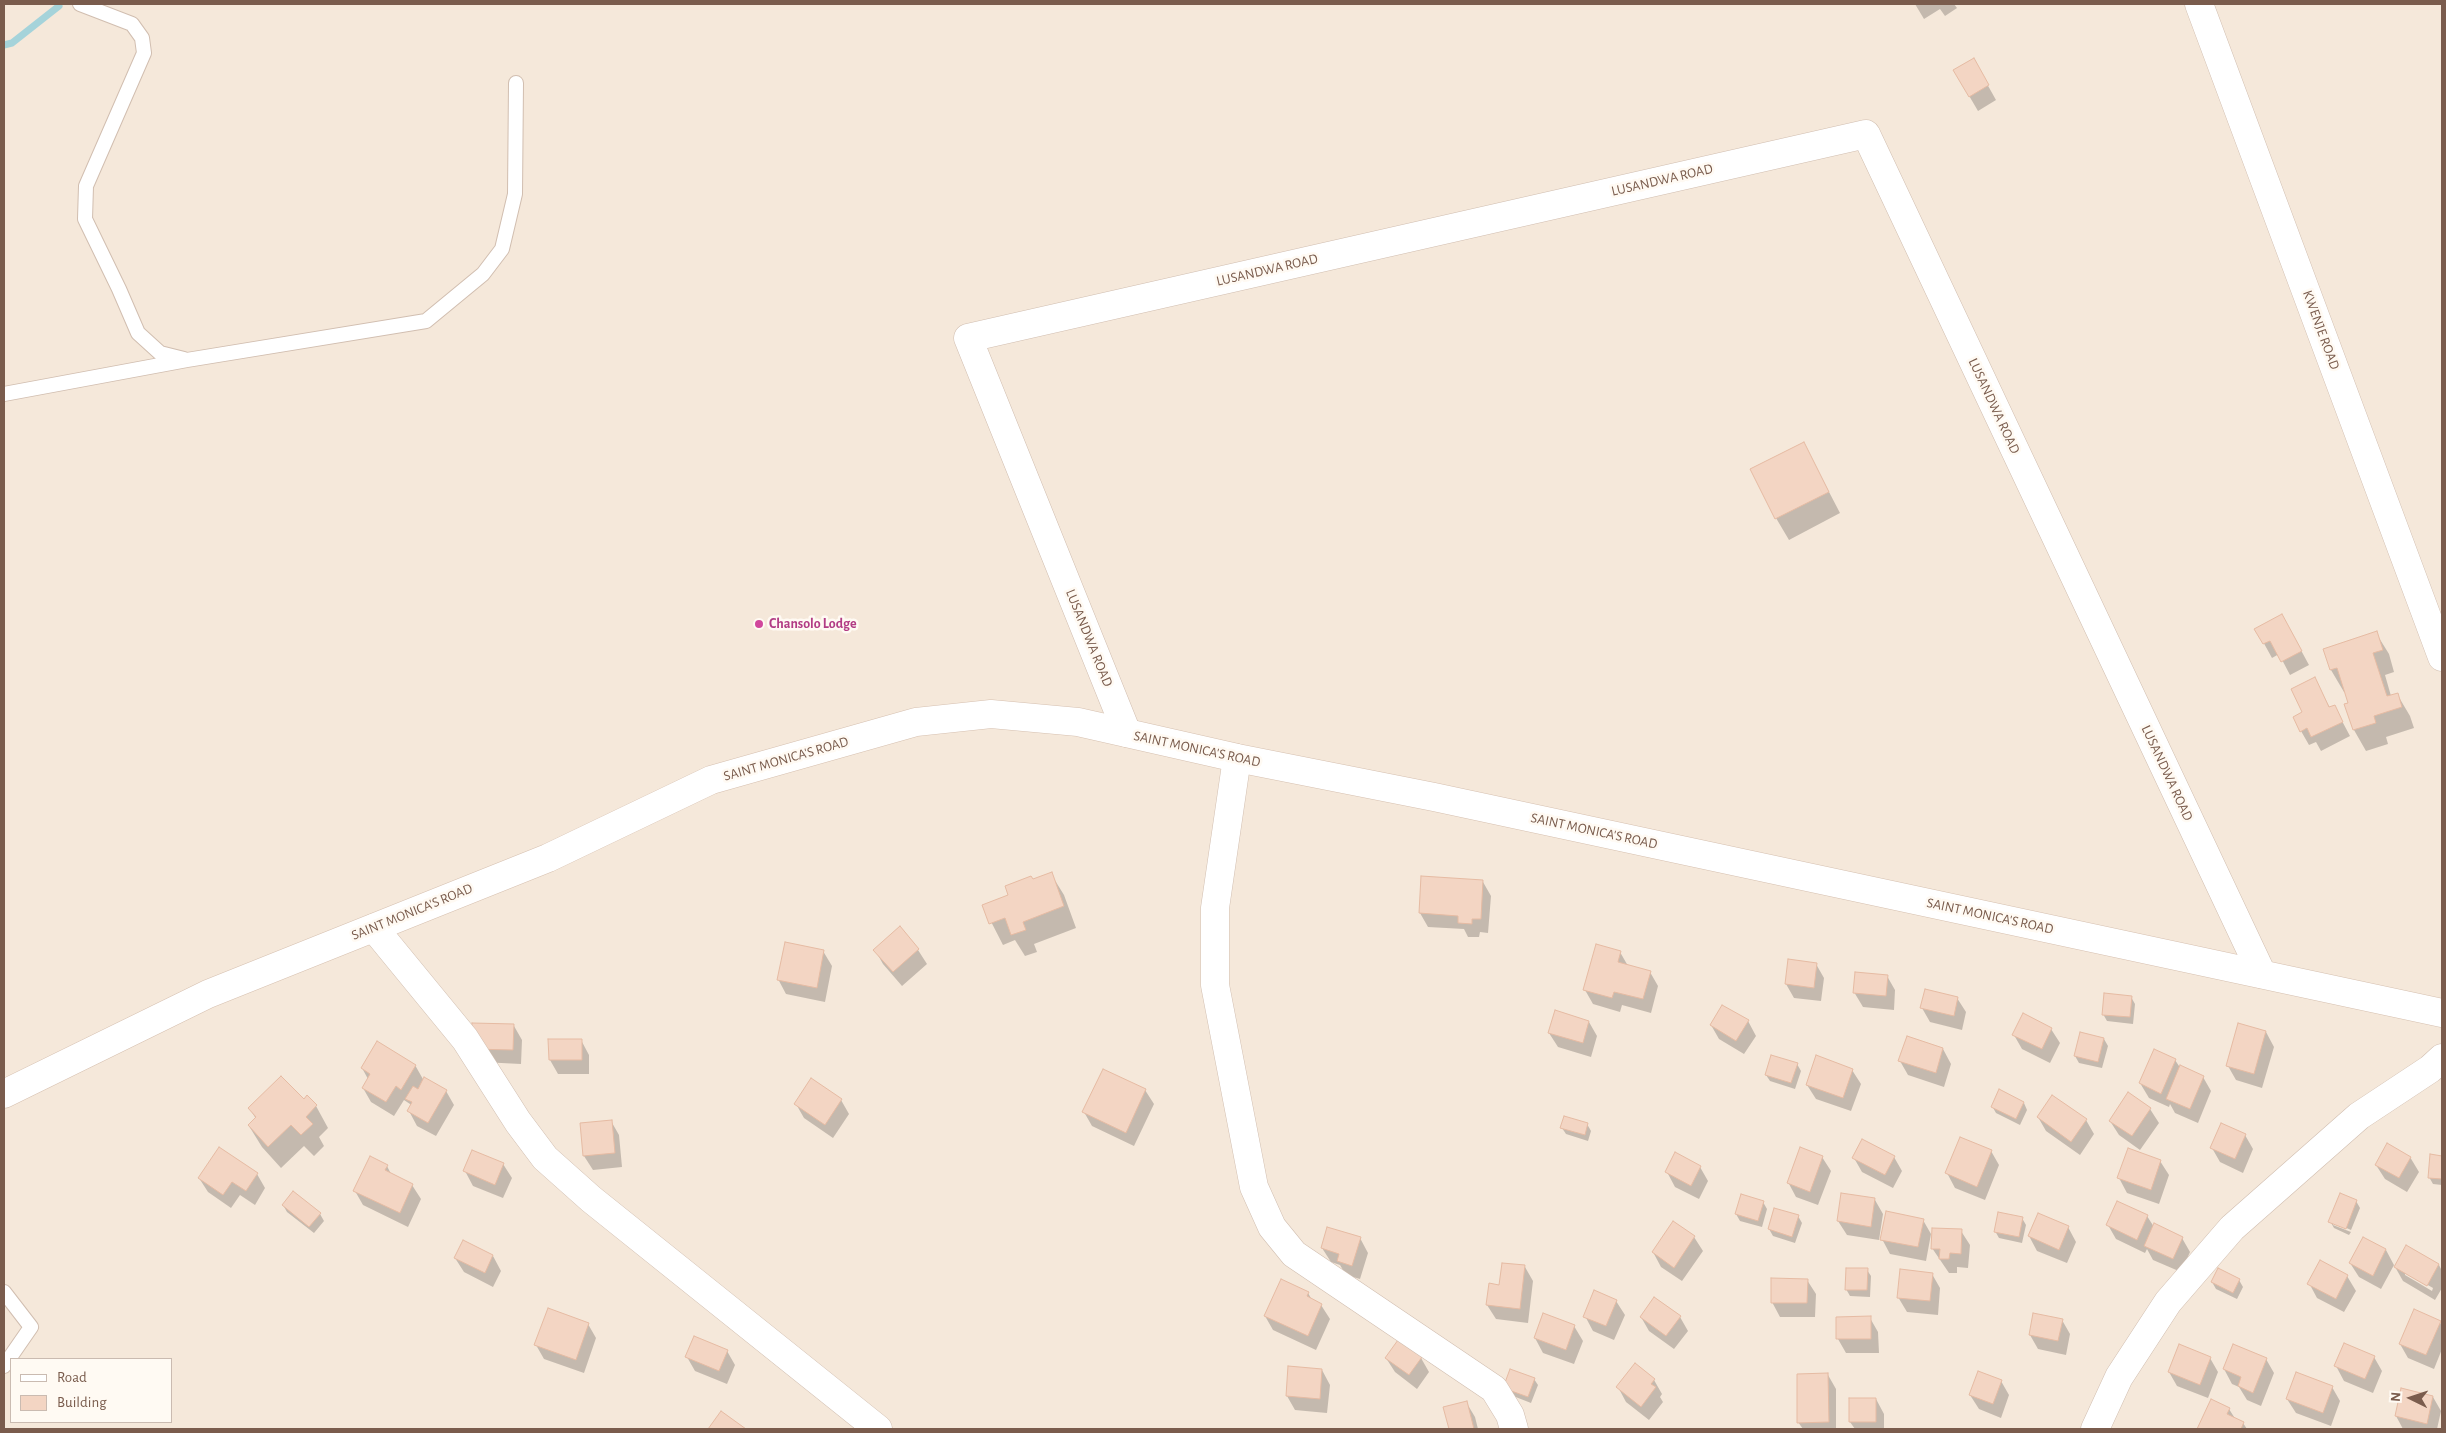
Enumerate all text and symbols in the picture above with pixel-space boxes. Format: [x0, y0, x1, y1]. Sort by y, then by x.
street label: LUSANDWA ROAD [1610, 160, 1714, 200]
street label: LUSANDWA ROAD [1215, 250, 1319, 290]
street label: KWENJE ROAD [2299, 288, 2343, 372]
street label: LUSANDWA ROAD [1964, 355, 2024, 457]
street label: LUSANDWA ROAD [1062, 587, 1116, 689]
place label: Chansolo Lodge [769, 616, 857, 632]
marker: Chansolo Lodge [753, 618, 765, 630]
street label: LUSANDWA ROAD [2137, 722, 2197, 824]
street label: SAINT MONICA'S ROAD [1132, 727, 1262, 771]
street label: SAINT MONICA'S ROAD [722, 733, 850, 785]
street label: SAINT MONICA'S ROAD [1529, 809, 1659, 853]
street label: SAINT MONICA'S ROAD [349, 880, 475, 944]
street label: SAINT MONICA'S ROAD [1925, 894, 2055, 938]
legend [10, 1358, 172, 1423]
text: Road [57, 1370, 87, 1385]
north arrow [2386, 1373, 2436, 1423]
text: N [2389, 1392, 2403, 1402]
text: Building [57, 1395, 107, 1410]

